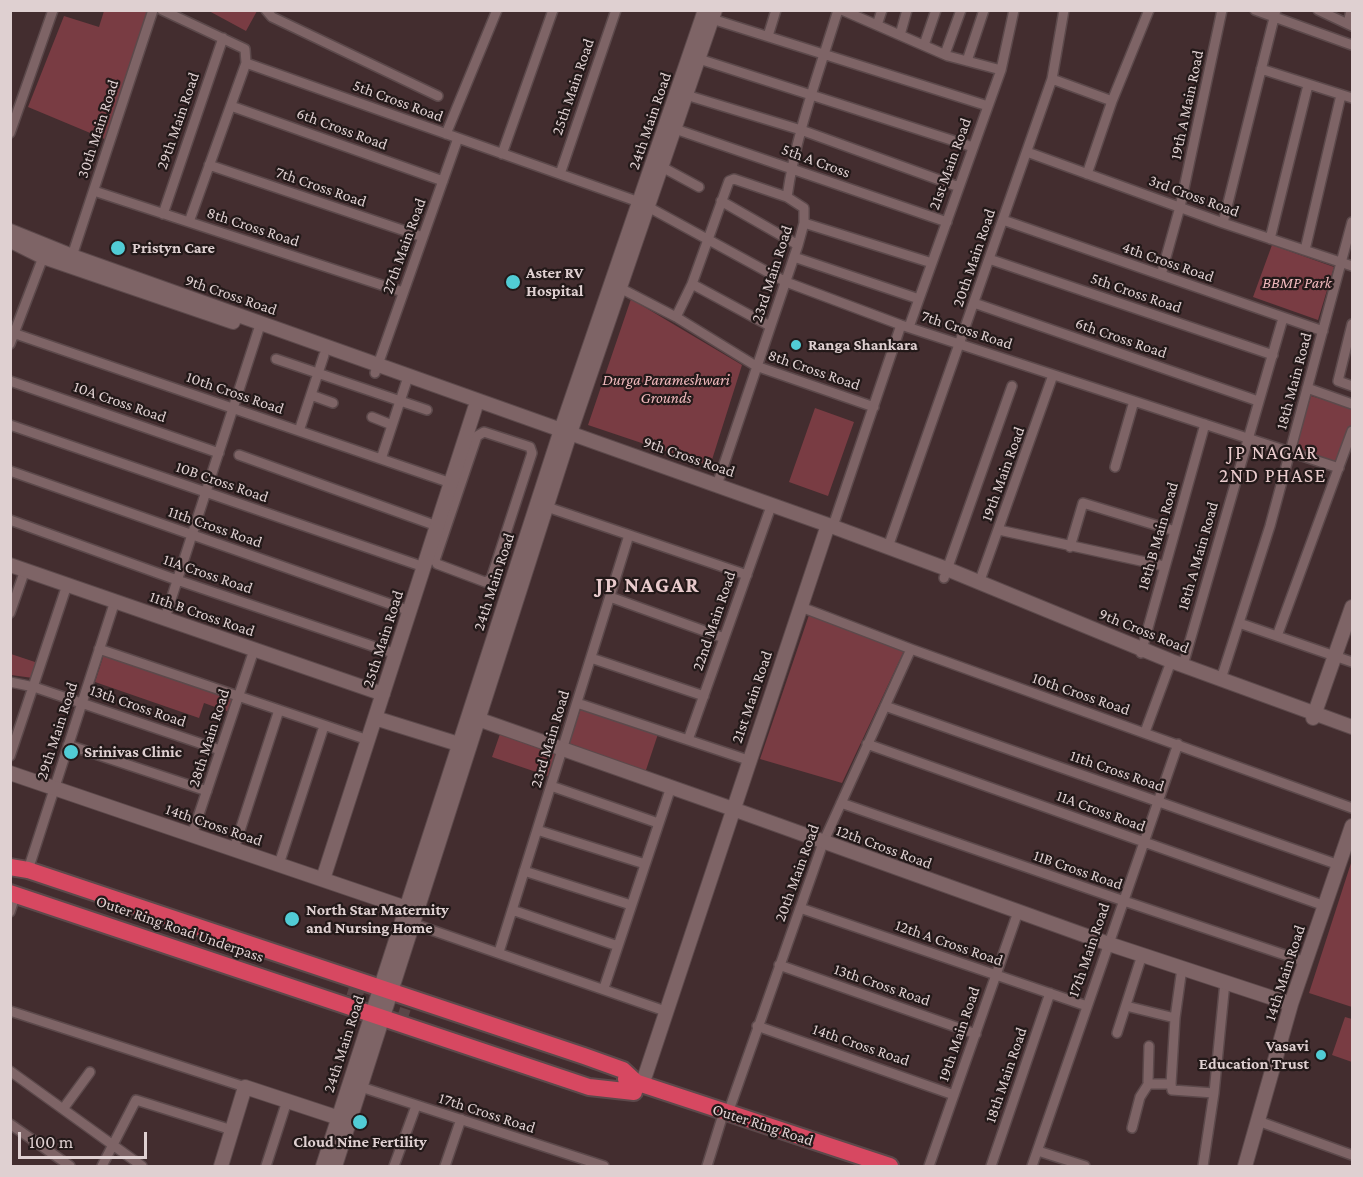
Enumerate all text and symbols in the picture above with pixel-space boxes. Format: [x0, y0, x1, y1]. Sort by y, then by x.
street label: 25th Main Road [547, 36, 599, 138]
street label: 19th A Main Road [1166, 49, 1208, 161]
street label: 29th Main Road [152, 70, 204, 172]
street label: 24th Main Road [624, 70, 676, 172]
street label: 5th Cross Road [350, 76, 446, 126]
street label: 30th Main Road [73, 77, 123, 181]
street label: 6th Cross Road [294, 104, 390, 154]
street label: 21st Main Road [924, 115, 976, 213]
street label: 5th A Cross [779, 140, 853, 182]
street label: 7th Cross Road [273, 162, 369, 212]
street label: 3rd Cross Road [1146, 171, 1242, 221]
street label: 27th Main Road [378, 196, 430, 296]
street label: 8th Cross Road [204, 203, 302, 251]
street label: 20th Main Road [948, 206, 1000, 310]
street label: 23rd Main Road [747, 223, 797, 325]
street label: 4th Cross Road [1120, 237, 1216, 287]
place label: Pristyn Care [132, 238, 215, 258]
marker: Pristyn Care [109, 239, 127, 257]
place label: Aster RV Hospital [526, 263, 583, 301]
street label: 5th Cross Road [1088, 268, 1184, 318]
street label: 9th Cross Road [183, 270, 279, 320]
marker: Aster RV Hospital [504, 273, 522, 291]
park label: BBMP Park [1262, 273, 1332, 293]
street label: 7th Cross Road [919, 306, 1015, 354]
street label: 6th Cross Road [1073, 313, 1169, 363]
street label: 18th Main Road [1272, 330, 1316, 432]
place label: Ranga Shankara [808, 335, 918, 355]
marker: Ranga Shankara [789, 338, 803, 352]
street label: 8th Cross Road [765, 345, 863, 395]
street label: 10th Cross Road [184, 367, 286, 419]
park label: Durga Parameshwari Grounds [602, 370, 730, 408]
street label: 10A Cross Road [71, 377, 169, 427]
street label: 19th Main Road [977, 424, 1029, 524]
street label: 9th Cross Road [641, 432, 737, 482]
district label: JP NAGAR 2ND PHASE [1219, 441, 1327, 488]
street label: 10B Cross Road [173, 457, 271, 507]
street label: 18th B Main Road [1133, 480, 1183, 592]
street label: 18th A Main Road [1173, 500, 1223, 612]
street label: 11th Cross Road [165, 502, 265, 552]
street label: 24th Main Road [469, 531, 519, 633]
street label: 11A Cross Road [161, 550, 255, 598]
street label: 22nd Main Road [688, 569, 740, 673]
district label: JP NAGAR [596, 572, 700, 598]
street label: 11th B Cross Road [147, 587, 257, 641]
street label: 25th Main Road [358, 588, 408, 690]
street label: 9th Cross Road [1096, 604, 1192, 658]
street label: 21st Main Road [727, 648, 777, 746]
street label: 10th Cross Road [1030, 668, 1132, 720]
street label: 29th Main Road [32, 680, 82, 782]
street label: 13th Cross Road [87, 681, 189, 731]
street label: 28th Main Road [184, 687, 234, 789]
street label: 23rd Main Road [526, 688, 574, 790]
place label: Srinivas Clinic [84, 742, 182, 762]
marker: Srinivas Clinic [62, 743, 80, 761]
street label: 11th Cross Road [1067, 746, 1167, 796]
street label: 11A Cross Road [1054, 786, 1148, 836]
street label: 14th Cross Road [163, 799, 265, 851]
street label: 12th Cross Road [833, 821, 935, 873]
street label: 20th Main Road [770, 822, 824, 924]
street label: 11B Cross Road [1031, 846, 1125, 894]
street label: Outer Ring Road Underpass [93, 891, 267, 967]
place label: North Star Maternity and Nursing Home [306, 900, 449, 938]
street label: 17th Main Road [1064, 900, 1114, 1000]
marker: North Star Maternity and Nursing Home [283, 910, 301, 928]
street label: 12th A Cross Road [893, 916, 1005, 970]
street label: 14th Main Road [1261, 923, 1309, 1023]
street label: 13th Cross Road [831, 960, 933, 1010]
street label: 19th Main Road [934, 984, 984, 1084]
street label: 24th Main Road [319, 993, 369, 1095]
street label: 14th Cross Road [810, 1019, 912, 1071]
street label: 18th Main Road [981, 1025, 1031, 1125]
place label: Vasavi Education Trust [1199, 1036, 1309, 1074]
marker: Vasavi Education Trust [1314, 1048, 1328, 1062]
street label: 17th Cross Road [436, 1088, 538, 1138]
street label: Outer Ring Road [710, 1100, 816, 1150]
marker: Cloud Nine Fertility [351, 1113, 369, 1131]
scale bar [21, 1120, 150, 1158]
text: 100 m [29, 1132, 73, 1152]
place label: Cloud Nine Fertility [293, 1132, 427, 1152]

